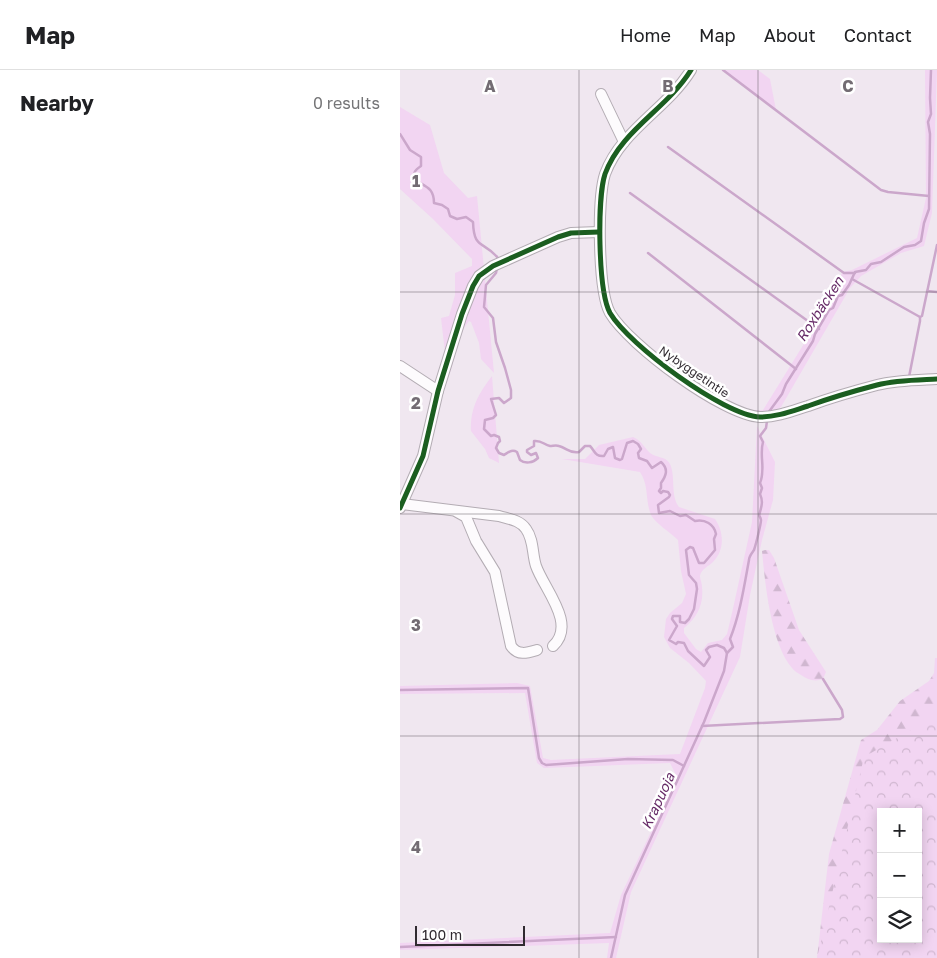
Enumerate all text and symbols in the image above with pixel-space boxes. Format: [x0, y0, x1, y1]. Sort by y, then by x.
text: Map [25, 20, 75, 49]
text: Home [620, 24, 671, 46]
text: Map [699, 24, 736, 46]
text: About [764, 24, 816, 46]
text: Contact [844, 24, 912, 46]
text: A [484, 76, 496, 96]
text: B [662, 76, 674, 96]
text: C [842, 76, 854, 96]
text: Nearby [20, 90, 94, 116]
text: 0 results [313, 93, 380, 113]
text: 1 [412, 171, 420, 191]
water label: Roxbäcken [792, 272, 848, 344]
street label: Nybyggetintie [656, 343, 732, 401]
text: 2 [411, 393, 421, 413]
text: 3 [411, 615, 421, 635]
water label: Krapuoja [637, 769, 678, 832]
map controls [877, 808, 922, 943]
button: + [877, 808, 922, 853]
text: 4 [411, 837, 421, 857]
button: − [877, 853, 922, 898]
button: layers [877, 898, 922, 943]
scale bar [415, 923, 525, 946]
text: 100 m [422, 926, 462, 943]

